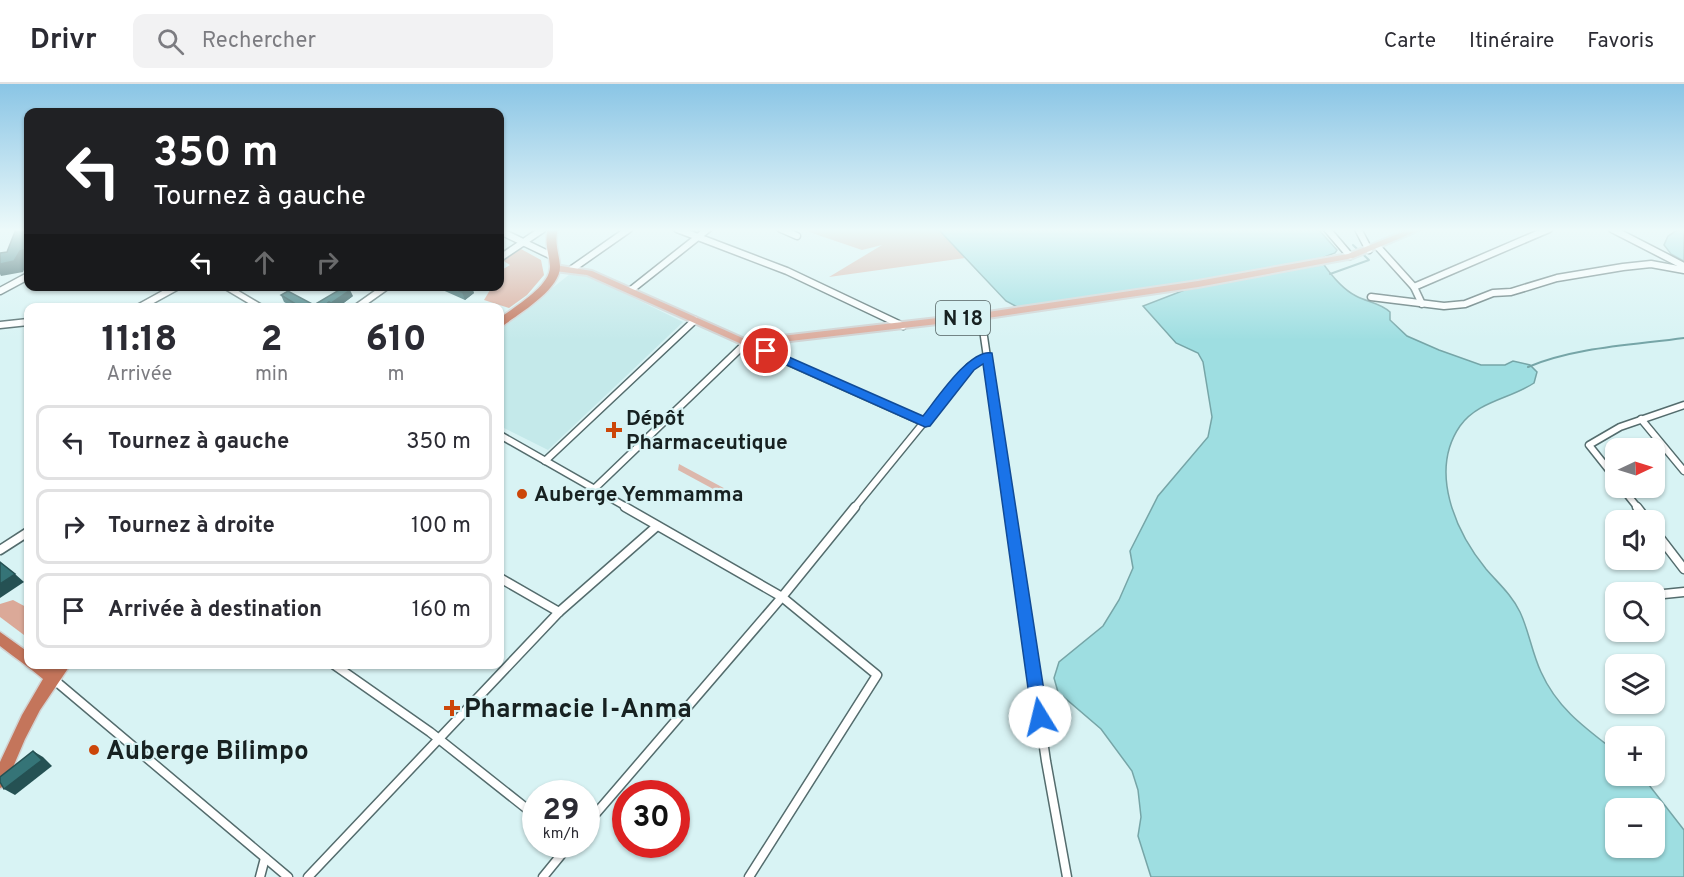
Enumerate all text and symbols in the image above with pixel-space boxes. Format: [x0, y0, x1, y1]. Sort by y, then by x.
search box [133, 14, 553, 68]
text: Drivr [30, 23, 97, 59]
icon: search [154, 25, 187, 58]
text: Rechercher [202, 28, 316, 55]
text: Carte [1384, 28, 1436, 55]
text: Itinéraire [1469, 28, 1554, 55]
text: Favoris [1587, 28, 1654, 55]
text: 350 m [153, 128, 279, 181]
icon: left [54, 132, 132, 210]
text: Tournez à gauche [153, 180, 366, 214]
icon: left [185, 246, 218, 279]
icon: ahead [248, 246, 281, 279]
icon: right [311, 246, 344, 279]
road number: N 18 [936, 301, 990, 335]
text: 11:18 [101, 318, 177, 364]
text: 2 [261, 318, 283, 364]
text: 610 [366, 318, 427, 364]
pin [740, 325, 791, 376]
icon: arrive [749, 334, 782, 367]
text: Arrivée [107, 362, 172, 388]
text: min [255, 362, 288, 388]
text: m [388, 362, 405, 388]
place label: Dépôt Pharmaceutique [626, 406, 788, 457]
marker: Dépôt Pharmaceutique [607, 423, 621, 437]
icon: left [57, 426, 90, 459]
text: Tournez à gauche [108, 429, 289, 456]
text: 350 m [406, 429, 471, 456]
north arrow [1605, 438, 1665, 498]
map controls [1605, 438, 1665, 858]
place label: Auberge Yemmamma [534, 482, 743, 509]
marker: Auberge Yemmamma [515, 487, 529, 501]
icon: right [57, 510, 90, 543]
button: sound [1605, 510, 1665, 570]
text: Tournez à droite [108, 513, 275, 540]
text: 100 m [411, 513, 471, 540]
button: search [1605, 582, 1665, 642]
icon: arrive [57, 594, 90, 627]
text: Arrivée à destination [108, 597, 322, 624]
text: 160 m [412, 597, 471, 624]
button: layers [1605, 654, 1665, 714]
position arrow [1008, 685, 1072, 749]
place label: Pharmacie I-Anma [464, 694, 692, 727]
marker: Pharmacie I-Anma [445, 701, 459, 715]
button: + [1605, 726, 1665, 786]
place label: Auberge Bilimpo [106, 736, 309, 769]
marker: Auberge Bilimpo [87, 743, 101, 757]
speed limit sign: 30 [612, 780, 690, 858]
text: 29 [543, 793, 579, 830]
button: − [1605, 798, 1665, 858]
text: km/h [543, 825, 579, 844]

